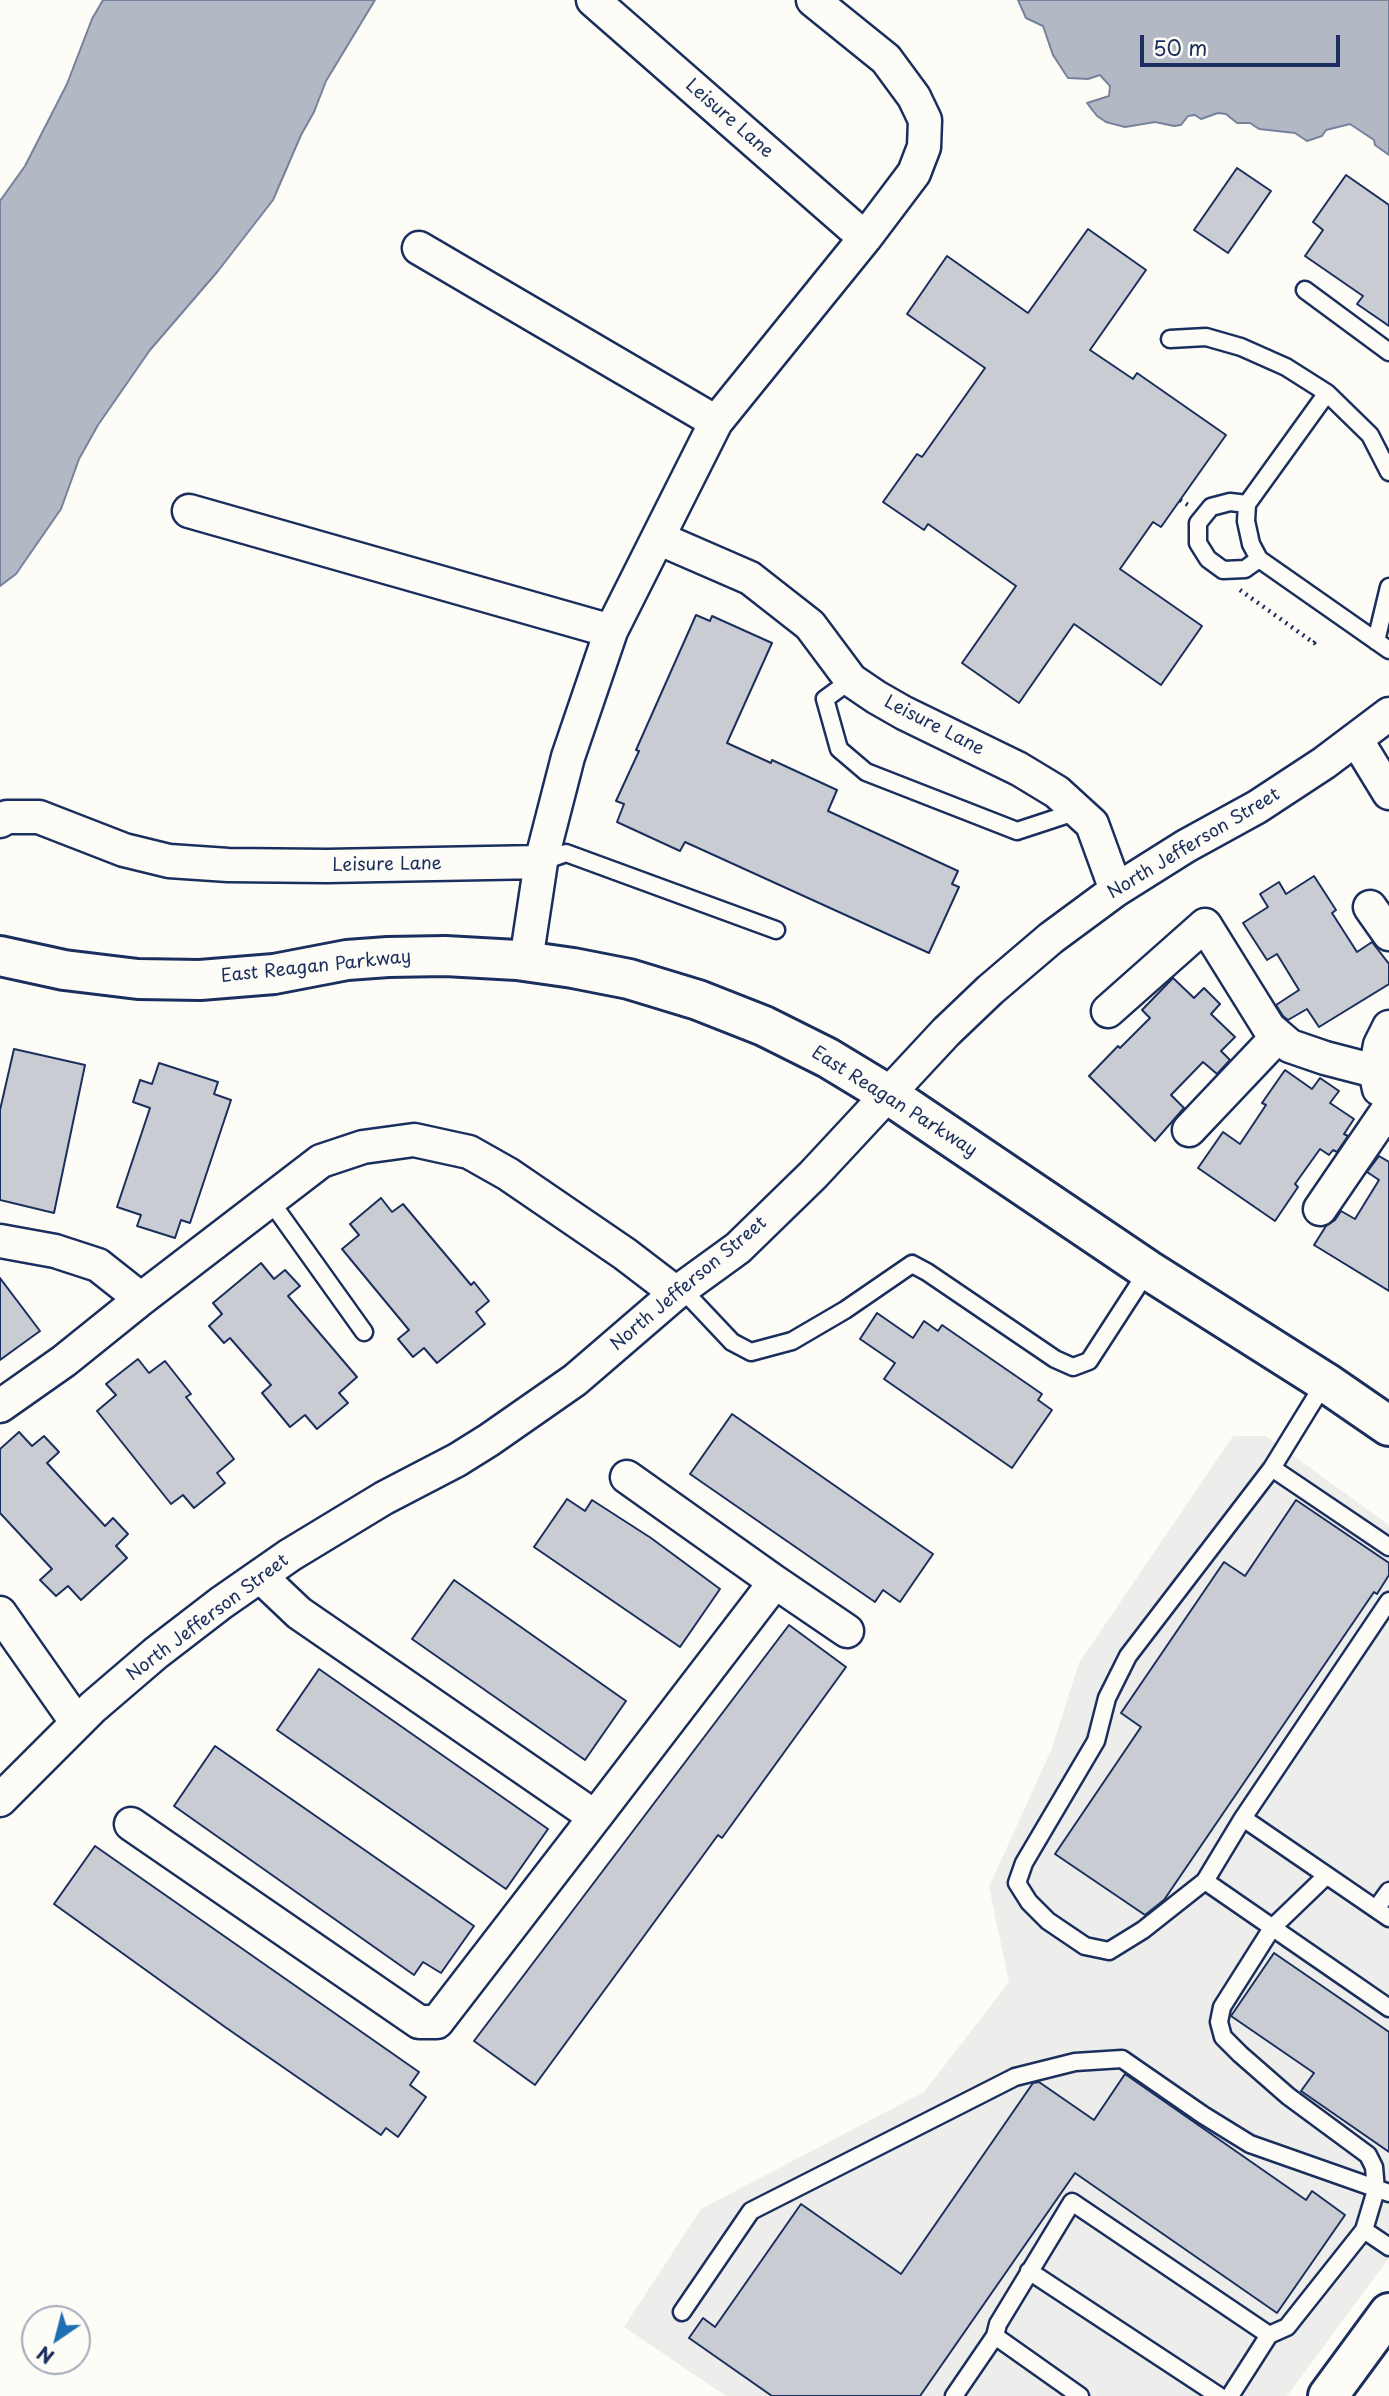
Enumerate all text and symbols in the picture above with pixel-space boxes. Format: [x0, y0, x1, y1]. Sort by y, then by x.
scale bar [1144, 21, 1344, 65]
text: 50 m [1153, 31, 1207, 63]
street label: Leisure Lane [681, 75, 777, 163]
street label: Leisure Lane [880, 692, 988, 760]
street label: North Jefferson Street [1104, 784, 1284, 904]
street label: Leisure Lane [332, 853, 442, 877]
street label: East Reagan Parkway [220, 946, 412, 988]
street label: East Reagan Parkway [807, 1042, 981, 1162]
street label: North Jefferson Street [607, 1212, 771, 1356]
street label: North Jefferson Street [123, 1550, 293, 1686]
north arrow [21, 2305, 91, 2375]
text: N [31, 2340, 59, 2371]

